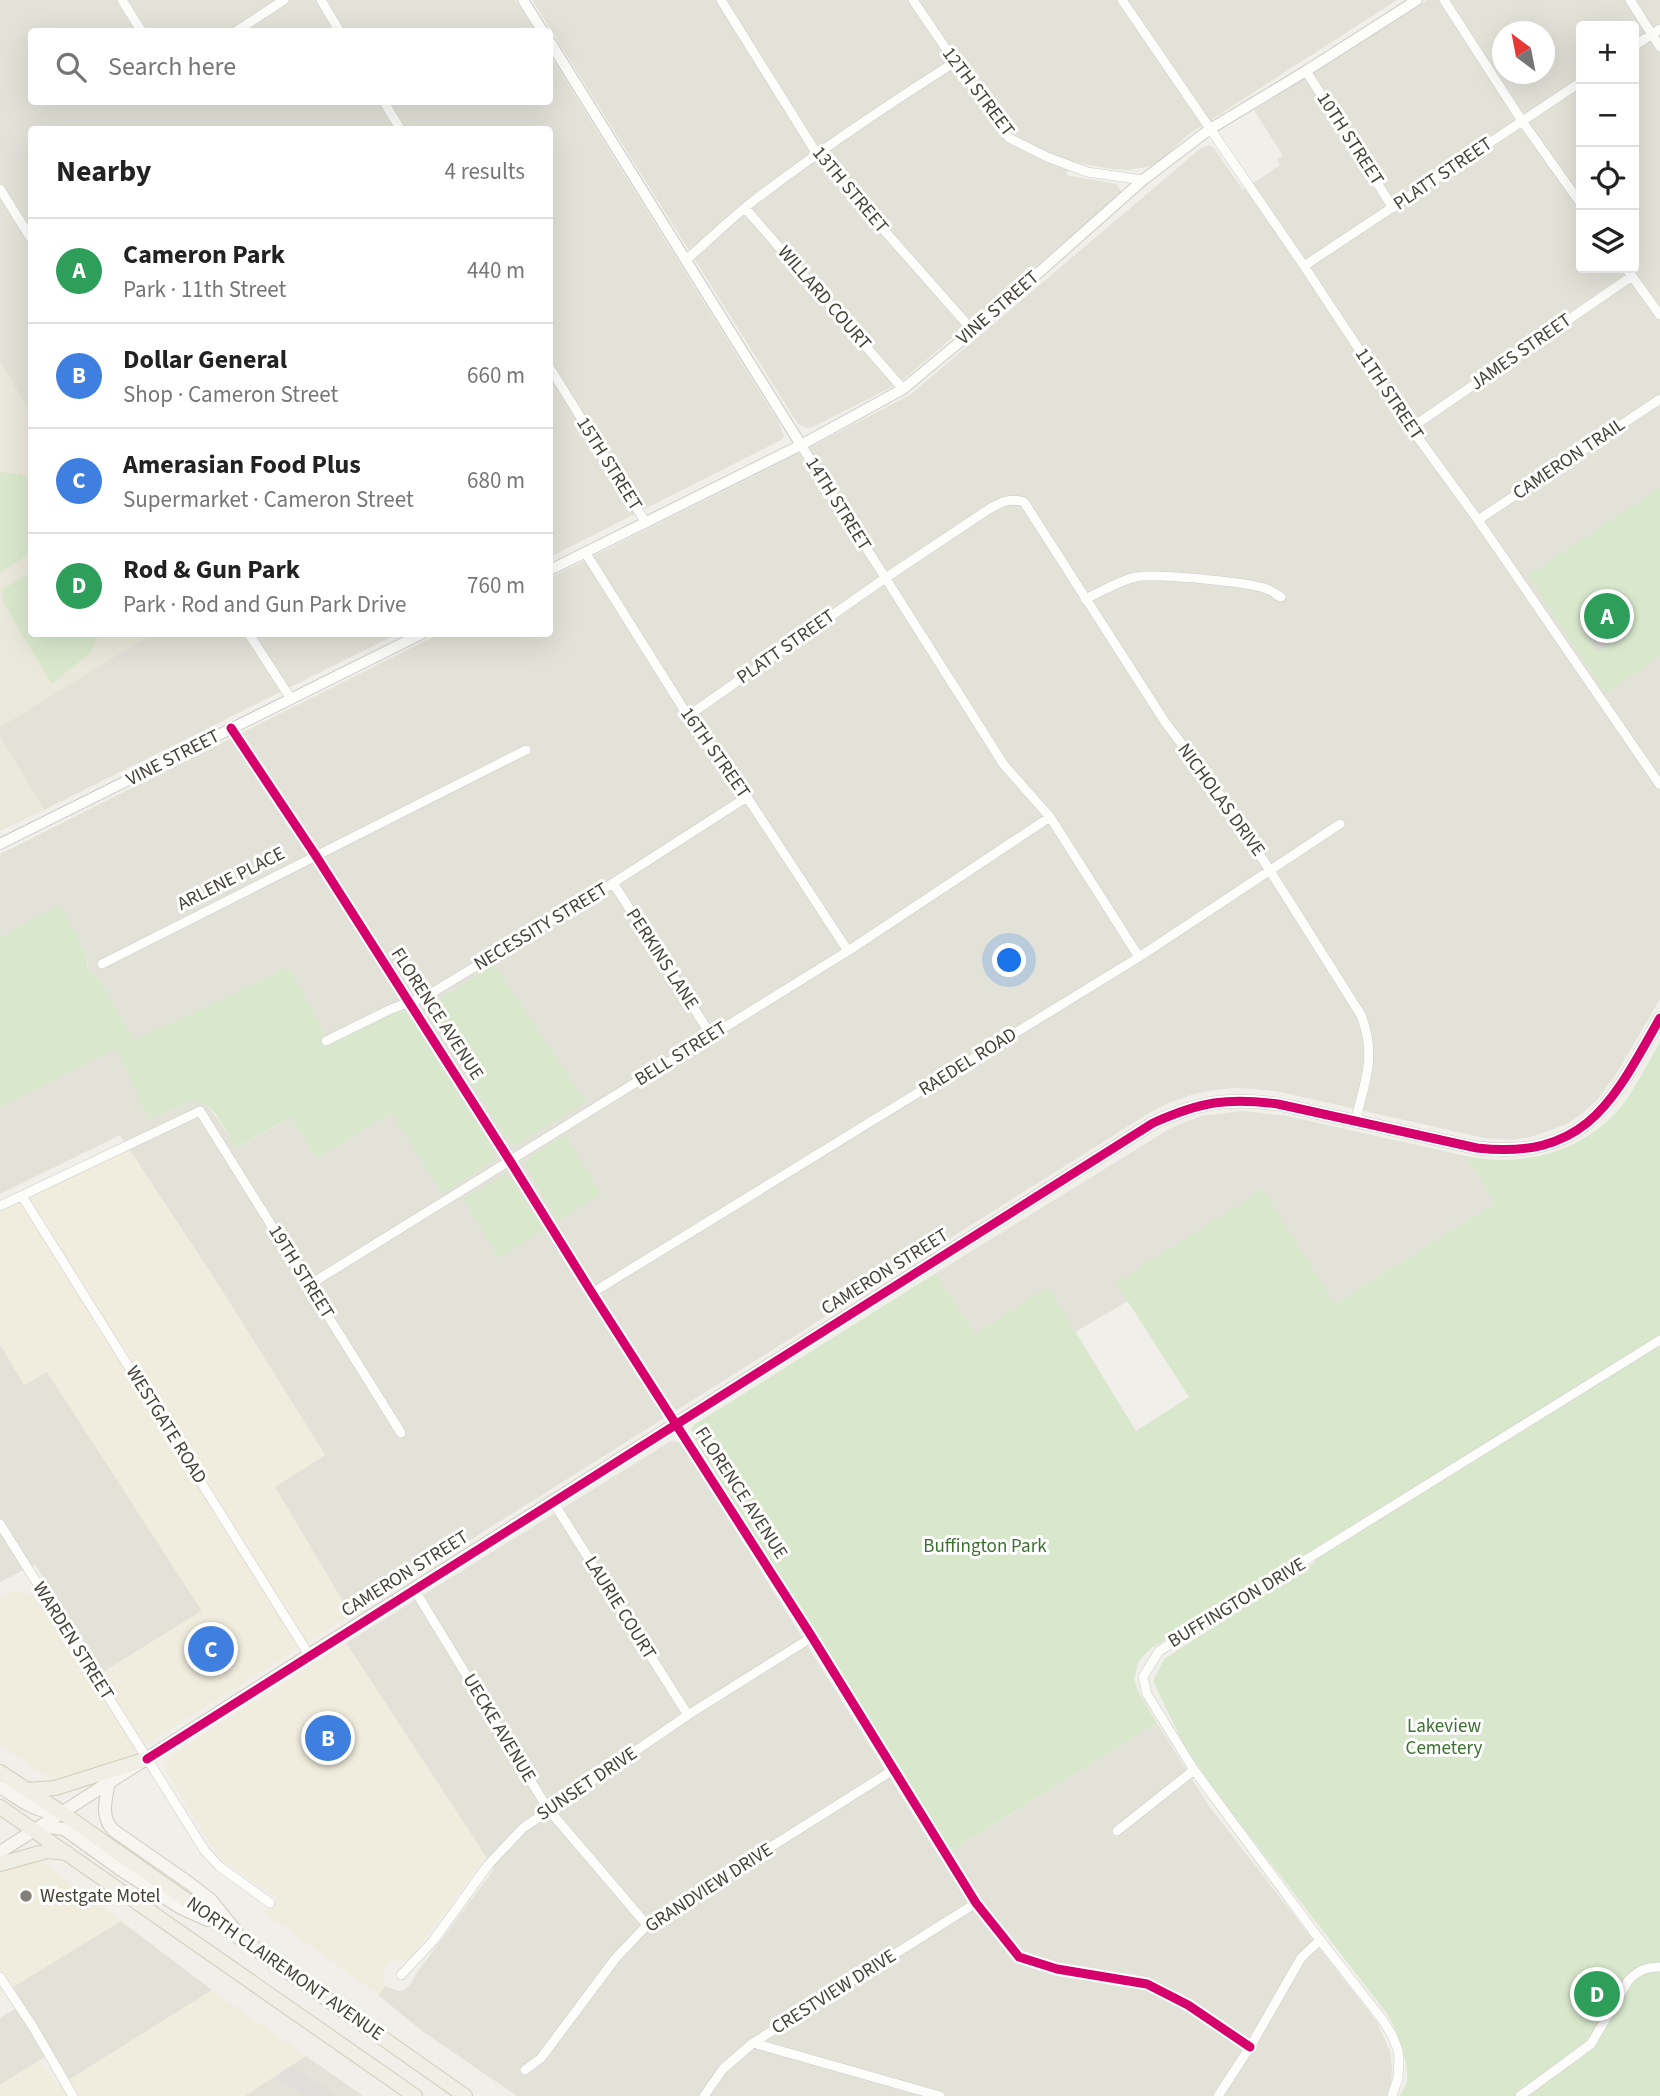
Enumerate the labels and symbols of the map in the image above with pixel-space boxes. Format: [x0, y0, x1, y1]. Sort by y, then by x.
north arrow [1492, 21, 1555, 84]
street label: 12TH STREET [935, 41, 1021, 143]
street label: 10TH STREET [1310, 87, 1390, 191]
street label: PLATT STREET [1388, 131, 1498, 217]
street label: 13TH STREET [806, 141, 894, 239]
street label: WILLARD COURT [771, 240, 877, 356]
street label: VINE STREET [951, 264, 1045, 352]
street label: JAMES STREET [1465, 307, 1577, 397]
street label: 11TH STREET [1348, 342, 1430, 446]
street label: CAMERON TRAIL [1508, 411, 1630, 507]
street label: 15TH STREET [569, 412, 649, 516]
street label: 14TH STREET [798, 452, 878, 556]
pin: A [1584, 590, 1630, 642]
street label: PLATT STREET [731, 603, 841, 691]
street label: 16TH STREET [673, 702, 757, 804]
street label: VINE STREET [121, 723, 225, 793]
street label: NICHOLAS DRIVE [1171, 738, 1271, 862]
street label: ARLENE PLACE [173, 840, 289, 918]
street label: NECESSITY STREET [469, 876, 613, 978]
street label: PERKINS LANE [619, 903, 705, 1015]
street label: FLORENCE AVENUE [384, 943, 490, 1085]
your location [992, 943, 1026, 977]
street label: BELL STREET [630, 1015, 732, 1093]
street label: RAEDEL ROAD [914, 1021, 1022, 1103]
street label: 19TH STREET [261, 1220, 341, 1324]
street label: CAMERON STREET [816, 1222, 954, 1322]
street label: WESTGATE ROAD [119, 1361, 213, 1489]
street label: FLORENCE AVENUE [688, 1422, 794, 1564]
street label: CAMERON STREET [336, 1524, 474, 1624]
park label: Buffington Park [923, 1533, 1047, 1560]
street label: LAURIE COURT [578, 1551, 662, 1665]
street label: BUFFINGTON DRIVE [1163, 1551, 1311, 1655]
street label: WARDEN STREET [26, 1577, 120, 1705]
pin: C [188, 1623, 234, 1675]
street label: UECKE AVENUE [456, 1669, 542, 1787]
pin: B [305, 1712, 351, 1764]
park label: Lakeview Cemetery [1406, 1713, 1483, 1762]
street label: SUNSET DRIVE [531, 1740, 643, 1828]
street label: GRANDVIEW DRIVE [640, 1837, 778, 1939]
place label: Westgate Motel [40, 1883, 161, 1910]
marker: Westgate Motel [18, 1888, 34, 1904]
street label: NORTH CLAIREMONT AVENUE [181, 1890, 389, 2048]
street label: CRESTVIEW DRIVE [766, 1943, 902, 2041]
pin: D [1574, 1968, 1620, 2020]

